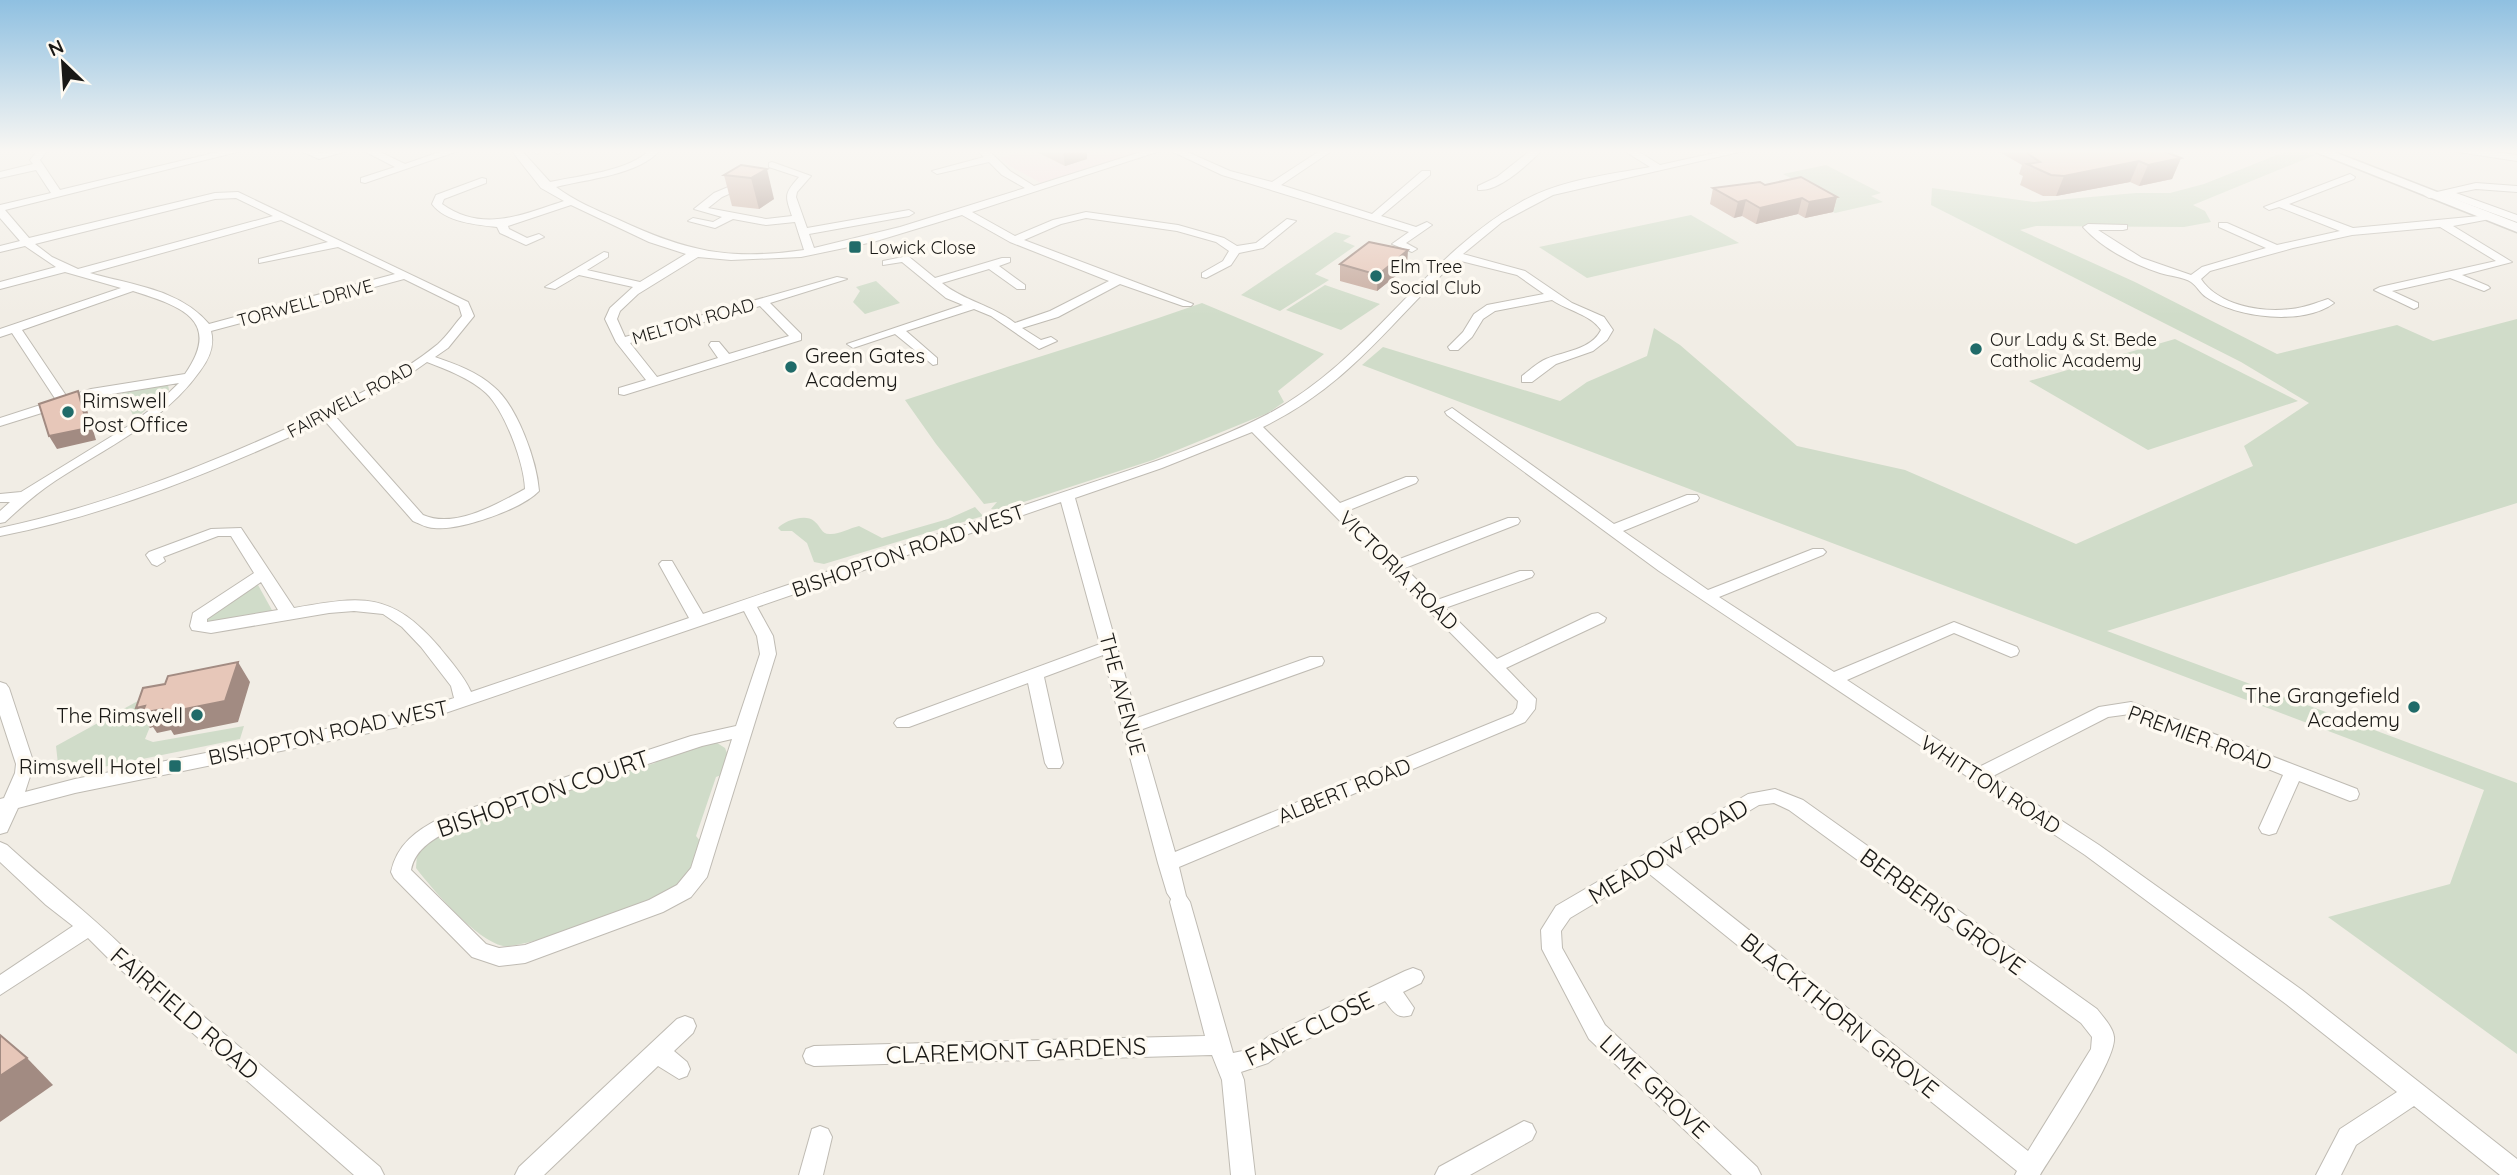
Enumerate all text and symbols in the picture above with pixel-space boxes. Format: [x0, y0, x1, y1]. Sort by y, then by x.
north arrow [28, 28, 98, 98]
text: N [44, 34, 67, 61]
place label: Lowick Close [869, 236, 976, 259]
marker: Lowick Close [847, 239, 863, 255]
place label: Elm Tree Social Club [1390, 255, 1481, 299]
marker: Elm Tree Social Club [1368, 268, 1384, 284]
street label: TORWELL DRIVE [235, 274, 375, 332]
street label: MELTON ROAD [629, 293, 757, 349]
place label: Our Lady & St. Bede Catholic Academy [1990, 328, 2157, 372]
marker: Our Lady & St. Bede Catholic Academy [1968, 341, 1984, 357]
place label: Green Gates Academy [805, 342, 925, 392]
street label: FAIRWELL ROAD [283, 357, 417, 443]
marker: Green Gates Academy [783, 359, 799, 375]
place label: Rimswell Post Office [82, 387, 188, 437]
marker: Rimswell Post Office [60, 404, 76, 420]
street label: BISHOPTON ROAD WEST [788, 498, 1028, 602]
street label: VICTORIA ROAD [1334, 505, 1464, 635]
street label: THE AVENUE [1094, 630, 1152, 758]
place label: The Grangefield Academy [2245, 682, 2400, 732]
street label: BISHOPTON ROAD WEST [206, 694, 450, 770]
street label: PREMIER ROAD [2124, 699, 2276, 775]
marker: The Grangefield Academy [2406, 699, 2422, 715]
place label: The Rimswell [56, 702, 183, 728]
marker: The Rimswell [189, 707, 205, 723]
street label: WHITTON ROAD [1916, 729, 2066, 839]
street label: BISHOPTON COURT [433, 743, 653, 843]
street label: ALBERT ROAD [1274, 752, 1414, 828]
place label: Rimswell Hotel [19, 753, 161, 779]
marker: Rimswell Hotel [167, 758, 183, 774]
street label: MEADOW ROAD [1583, 791, 1753, 911]
street label: BERBERIS GROVE [1855, 841, 2031, 981]
street label: BLACKTHORN GROVE [1735, 926, 1945, 1104]
street label: FAIRFIELD ROAD [105, 940, 265, 1086]
street label: FANE CLOSE [1240, 984, 1378, 1072]
street label: LIME GROVE [1594, 1028, 1716, 1144]
street label: CLAREMONT GARDENS [885, 1030, 1147, 1070]

